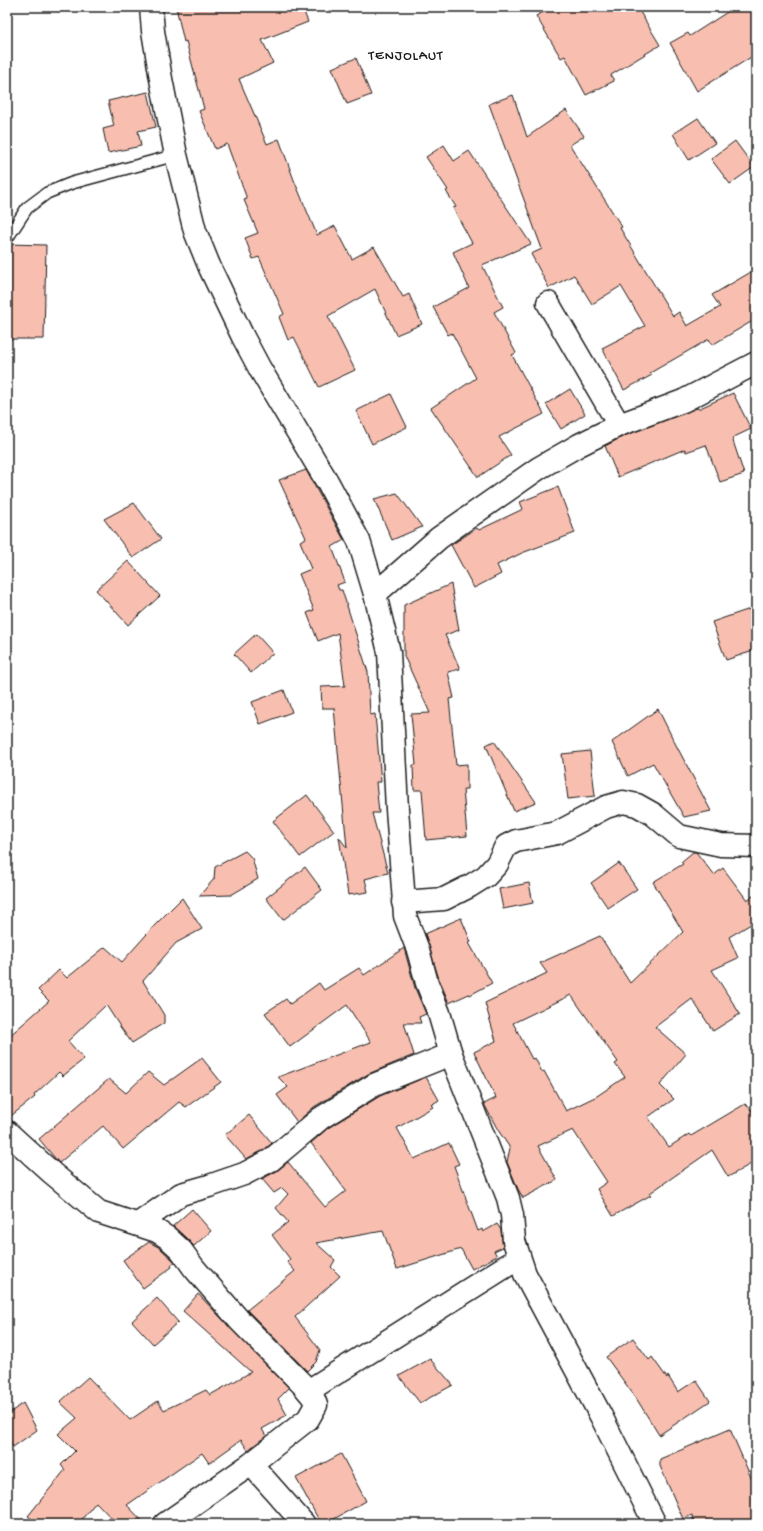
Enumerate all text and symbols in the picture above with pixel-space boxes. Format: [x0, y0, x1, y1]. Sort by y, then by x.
district label: TENJOLAUT [368, 48, 443, 65]

